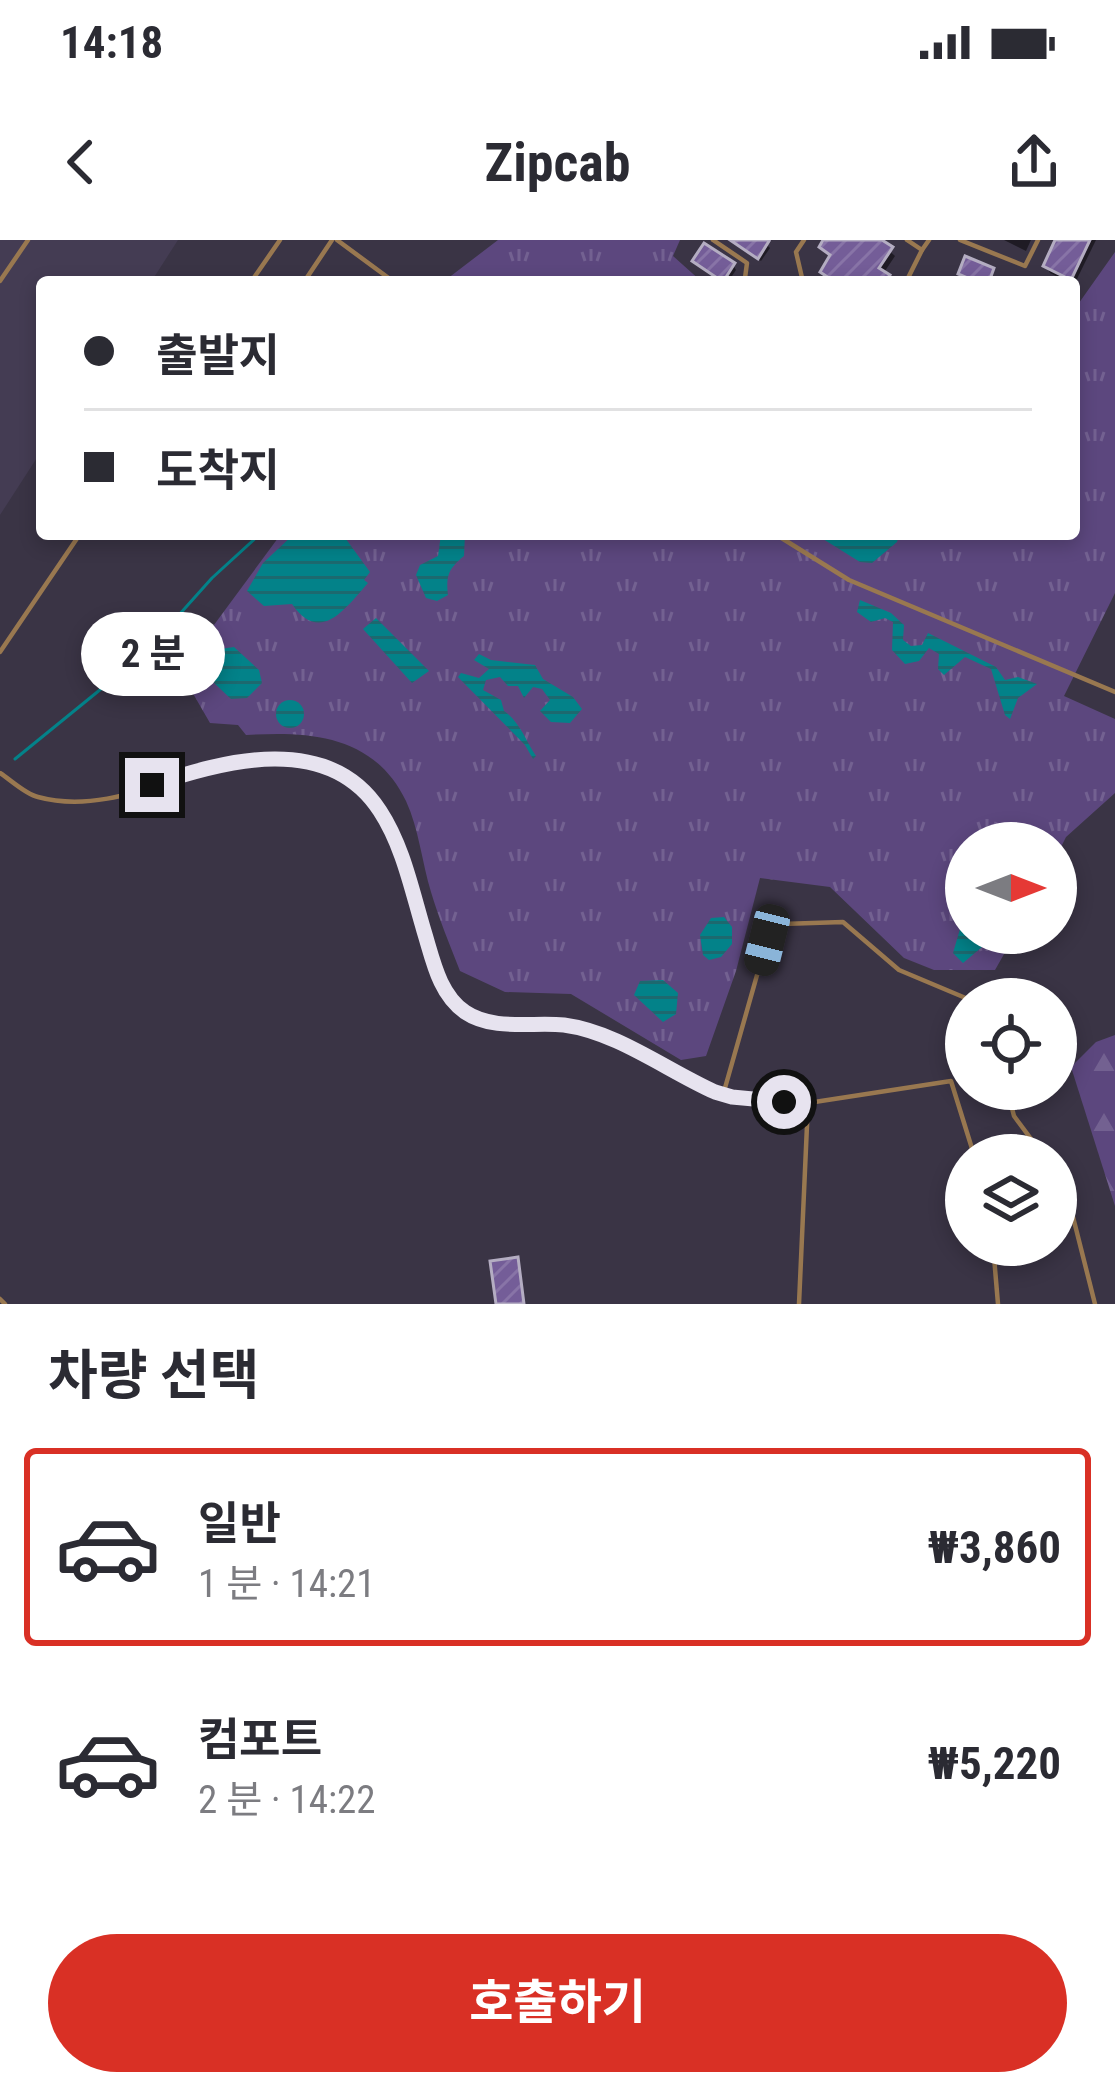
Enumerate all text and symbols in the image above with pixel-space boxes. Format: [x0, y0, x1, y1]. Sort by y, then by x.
text: 14:18 [60, 16, 163, 69]
icon: back [48, 129, 114, 195]
icon: share [1001, 129, 1067, 195]
text: Zipcab [485, 131, 631, 194]
text: 출발지 [156, 329, 280, 382]
text: 도착지 [156, 444, 280, 497]
callout: 2 분 [80, 611, 224, 695]
text: 2 분 [121, 631, 185, 677]
route end [125, 758, 179, 812]
north arrow [945, 822, 1077, 954]
map controls [945, 822, 1077, 1266]
car [741, 901, 793, 979]
button: locate [945, 978, 1077, 1110]
route start [757, 1075, 811, 1129]
button: layers [945, 1134, 1077, 1266]
text: 차량 선택 [48, 1344, 259, 1407]
icon: car [54, 1493, 162, 1601]
text: 일반 [198, 1497, 281, 1550]
text: ₩3,860 [927, 1521, 1061, 1574]
text: 1 분 · 14:21 [198, 1561, 376, 1607]
icon: car [54, 1709, 162, 1817]
text: 컴포트 [198, 1713, 322, 1766]
text: ₩5,220 [927, 1737, 1061, 1790]
text: 2 분 · 14:22 [198, 1777, 376, 1823]
button: 호출하기 [48, 1934, 1067, 2072]

